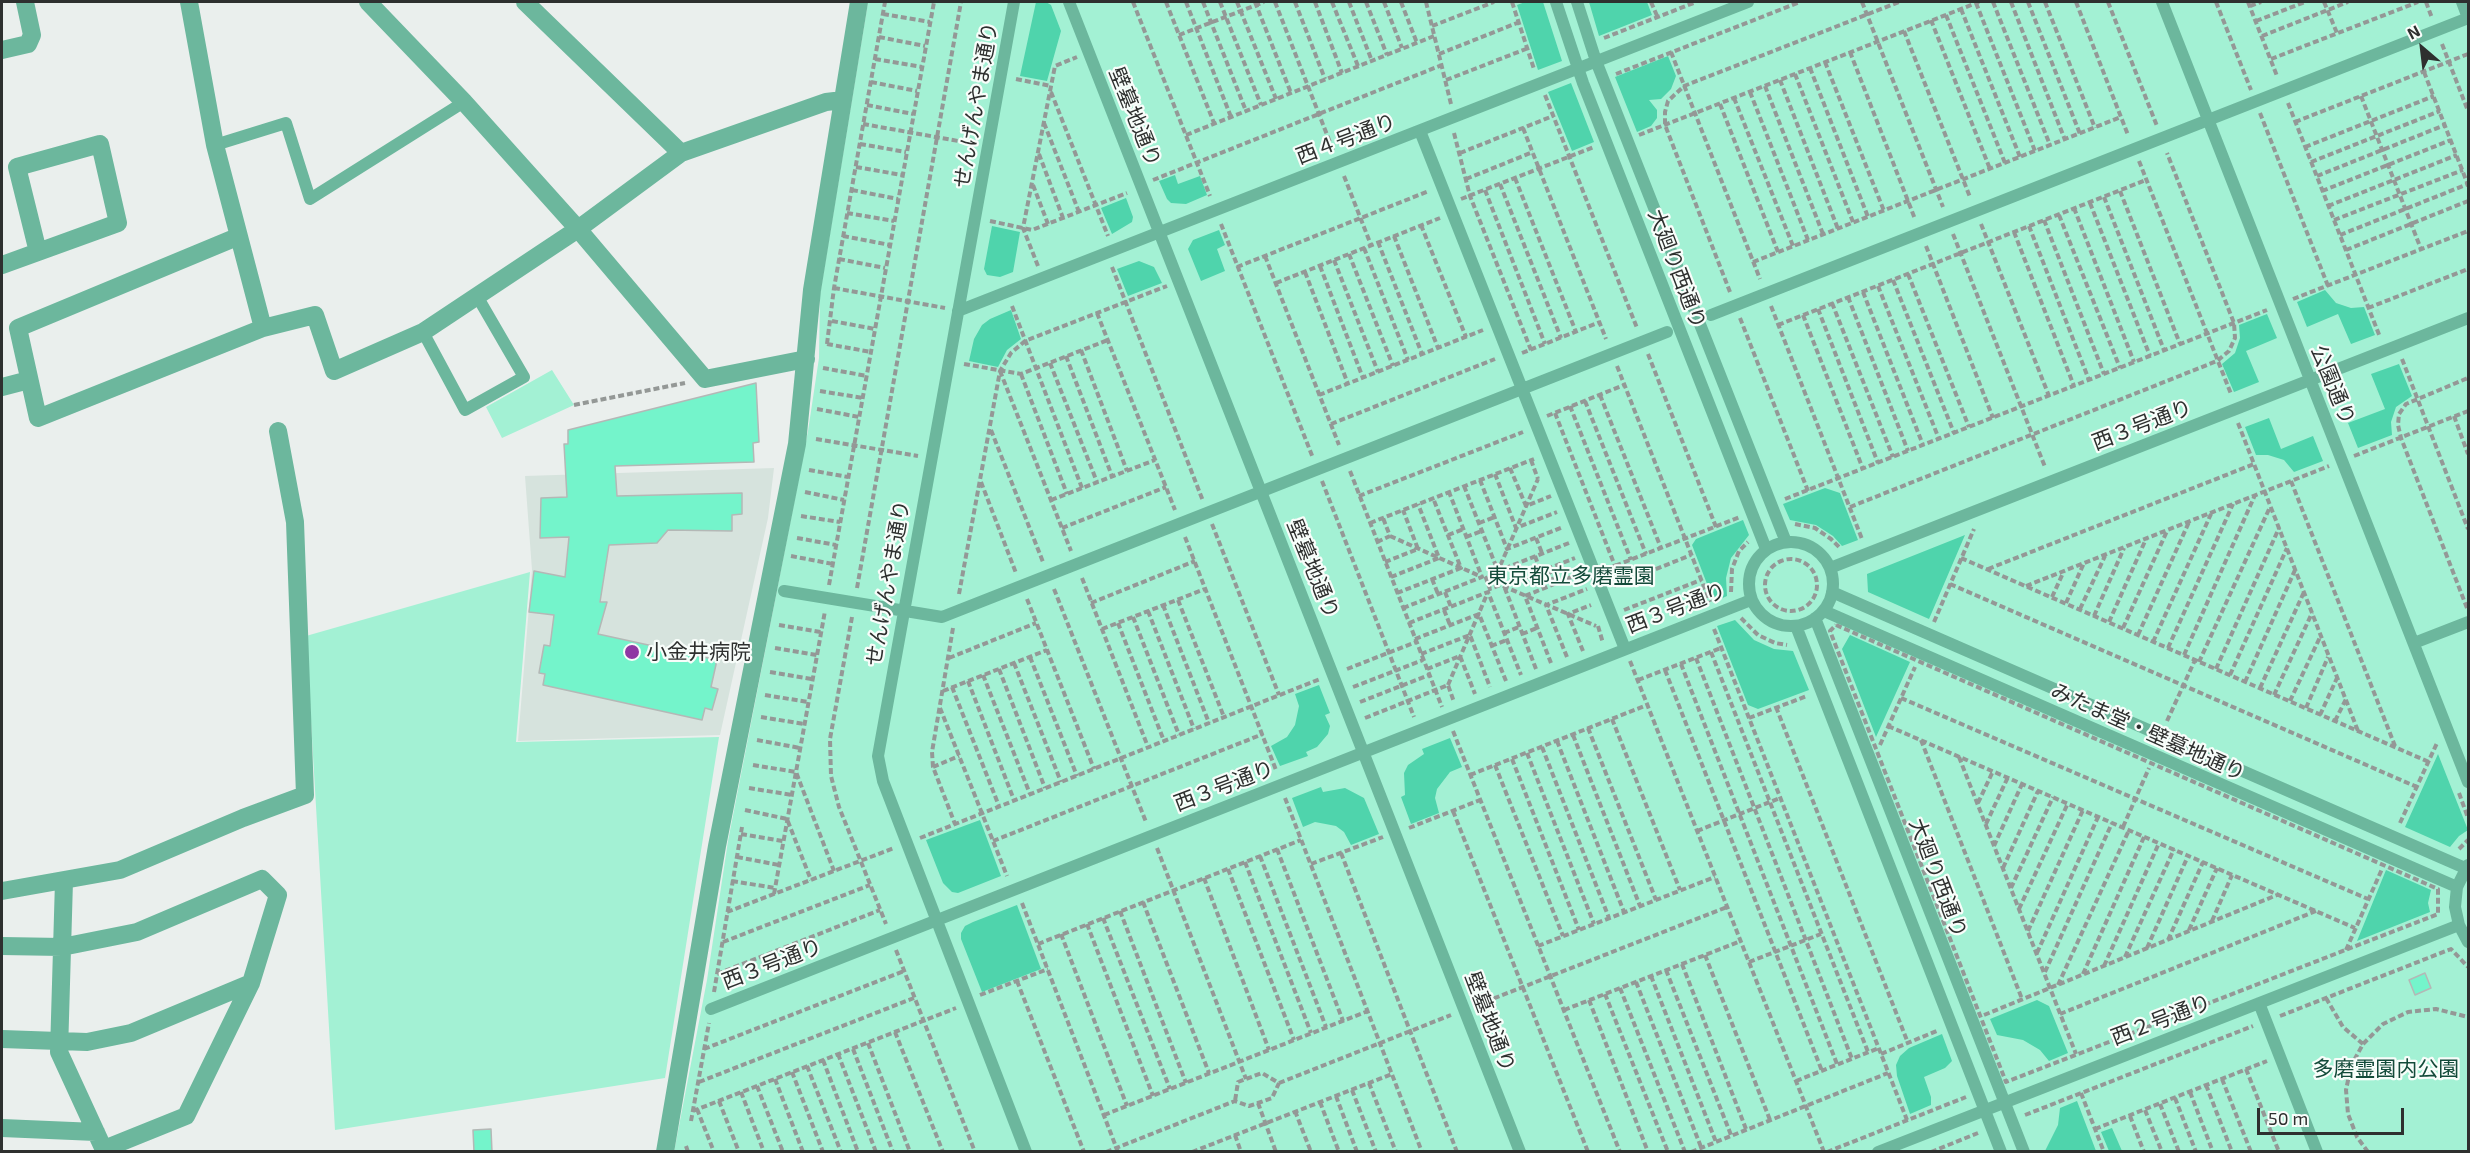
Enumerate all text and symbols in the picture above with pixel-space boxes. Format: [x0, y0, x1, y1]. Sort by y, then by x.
north arrow [2392, 18, 2452, 78]
street label: せんげんやま通り [949, 20, 1003, 190]
text: N [2404, 21, 2423, 43]
street label: 壁墓地通り [1104, 64, 1166, 170]
street label: 西４号通り [1292, 108, 1400, 170]
street label: 大廻り西通り [1643, 206, 1711, 332]
street label: 公園通り [2306, 341, 2360, 429]
street label: 西３号通り [2088, 394, 2196, 456]
street label: せんげんやま通り [861, 498, 915, 668]
street label: 壁墓地通り [1282, 516, 1344, 622]
park label: 東京都立多磨霊園 [1487, 563, 1655, 589]
street label: 西３号通り [1622, 577, 1730, 639]
place label: 小金井病院 [646, 639, 751, 665]
marker: 小金井病院 [623, 643, 641, 661]
street label: みたま堂・壁墓地通り [2047, 678, 2249, 786]
street label: 西３号通り [1170, 755, 1278, 817]
street label: 大廻り西通り [1904, 815, 1972, 941]
street label: 西３号通り [718, 933, 826, 995]
street label: 壁墓地通り [1459, 968, 1521, 1076]
street label: 西２号通り [2107, 989, 2215, 1051]
park label: 多磨霊園内公園 [2313, 1056, 2459, 1082]
scale bar [2260, 1096, 2407, 1134]
text: 50 m [2268, 1107, 2308, 1129]

